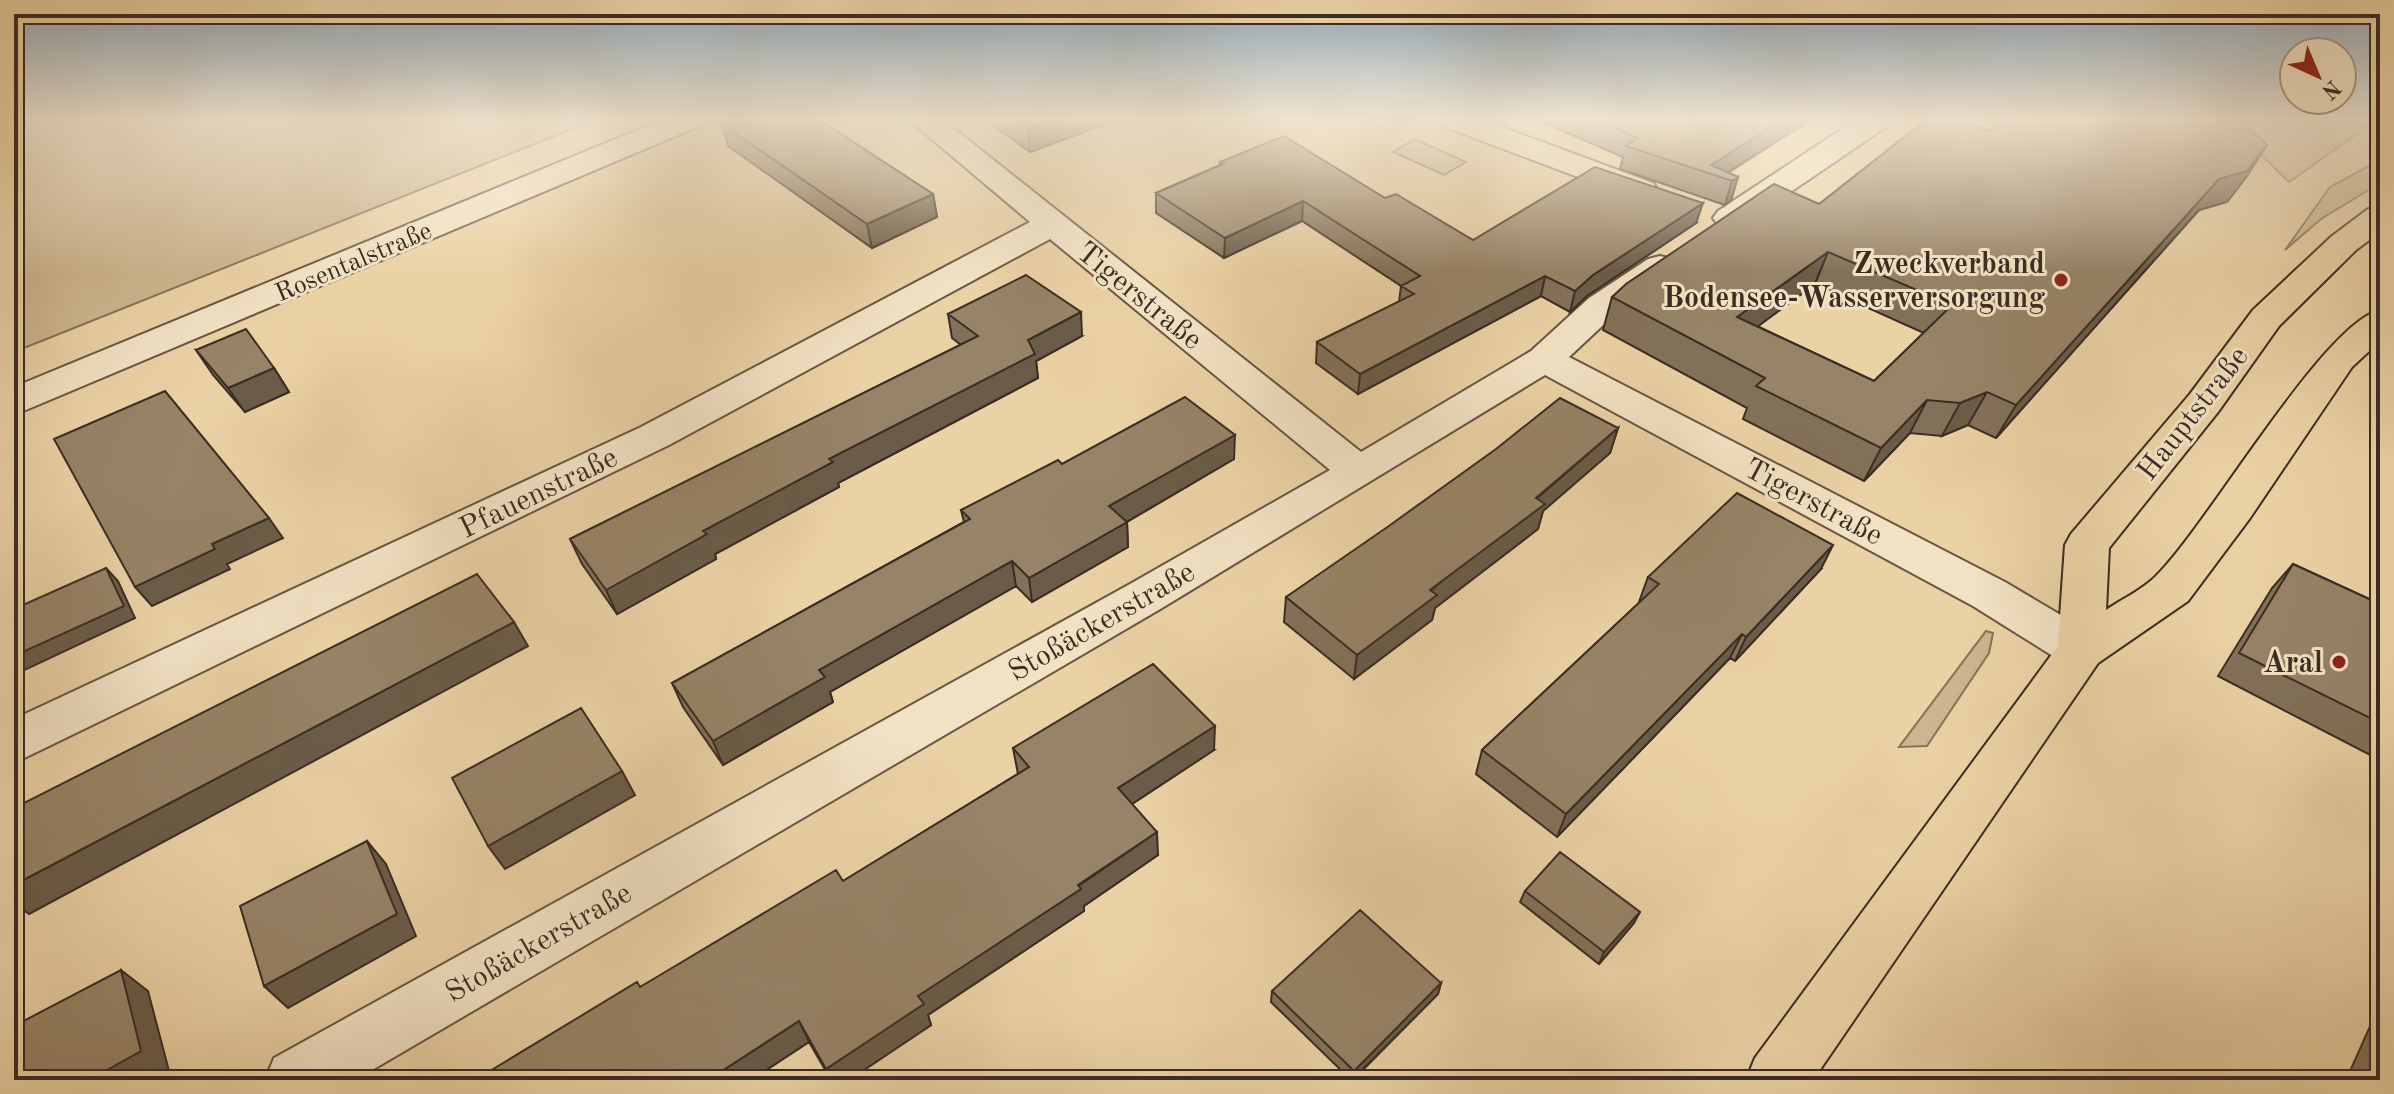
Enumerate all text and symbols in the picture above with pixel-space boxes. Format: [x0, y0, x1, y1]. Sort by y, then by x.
north arrow [2278, 36, 2358, 116]
text: N [2317, 75, 2344, 103]
street label: Rosentalstraße [272, 218, 436, 307]
street label: Tigerstraße [1070, 237, 1207, 356]
place label: Zweckverband Bodensee-Wasserversorgung [1663, 250, 2045, 314]
marker: Zweckverband Bodensee-Wasserversorgung [2052, 271, 2070, 289]
street label: Hauptstraße [2132, 342, 2255, 487]
street label: Pfauenstraße [455, 443, 622, 545]
street label: Tigerstraße [1739, 454, 1887, 552]
street label: Stoßäckerstraße [1004, 557, 1200, 688]
place label: Aral [2263, 649, 2323, 679]
marker: Aral [2330, 653, 2348, 671]
street label: Stoßäckerstraße [441, 878, 637, 1009]

